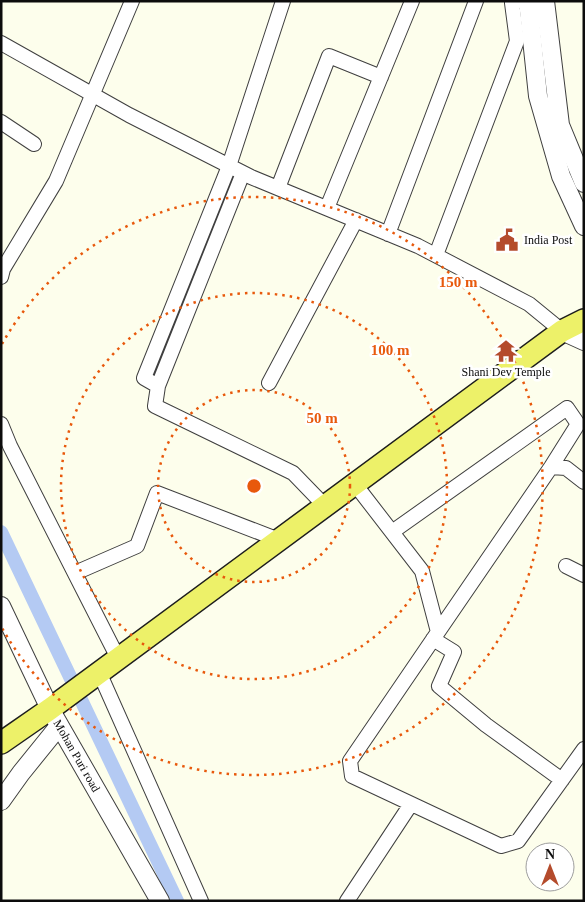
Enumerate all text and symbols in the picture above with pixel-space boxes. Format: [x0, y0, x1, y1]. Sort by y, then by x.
public building icon: India Post [494, 227, 520, 253]
place label: India Post [524, 233, 573, 247]
text: 150 m [439, 274, 478, 290]
temple icon: Shani Dev Temple [493, 338, 519, 364]
text: 100 m [371, 342, 410, 358]
place label: Shani Dev Temple [462, 365, 550, 379]
text: 50 m [306, 410, 338, 426]
centre of rings [245, 477, 263, 495]
street label: Mohan Puri road [51, 717, 103, 795]
north arrow [525, 842, 575, 892]
text: N [545, 847, 555, 862]

